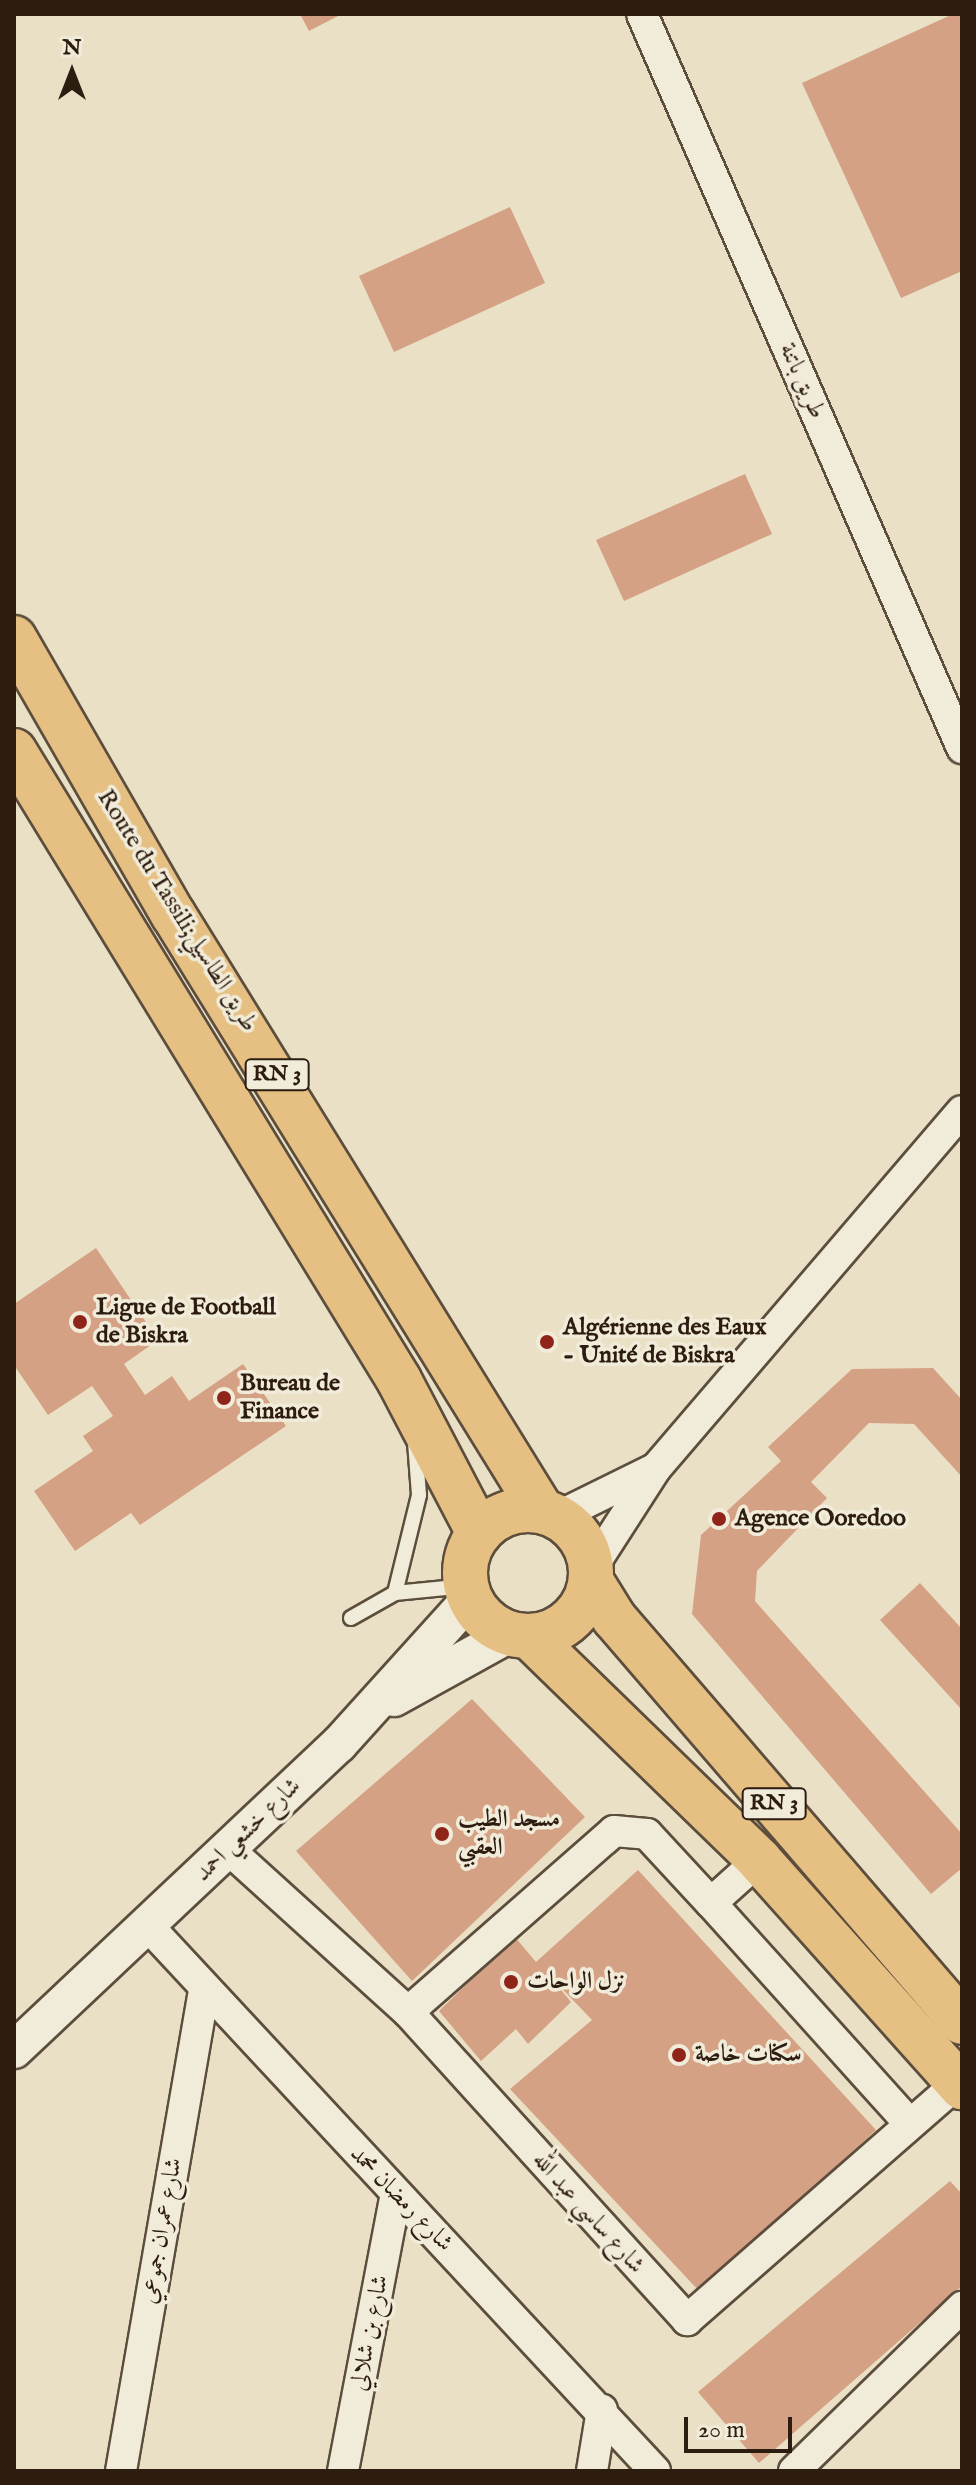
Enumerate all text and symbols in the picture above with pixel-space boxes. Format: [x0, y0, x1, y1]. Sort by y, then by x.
north arrow [32, 32, 112, 112]
text: N [62, 34, 82, 62]
street label: طريق باتنة [773, 339, 831, 423]
street label: Route du Tassili;طريق الطاسيلي [91, 785, 263, 1037]
road number: RN 3 [243, 1057, 311, 1093]
place label: Ligue de Football de Biskra [96, 1294, 276, 1350]
marker: Ligue de Football de Biskra [71, 1313, 89, 1331]
place label: Algérienne des Eaux - Unité de Biskra [563, 1314, 766, 1370]
marker: Algérienne des Eaux - Unité de Biskra [538, 1333, 556, 1351]
place label: Bureau de Finance [240, 1370, 340, 1426]
marker: Bureau de Finance [215, 1389, 233, 1407]
place label: Agence Ooredoo [735, 1505, 906, 1533]
marker: Agence Ooredoo [710, 1510, 728, 1528]
street label: شارع خشعي احمد [189, 1772, 307, 1888]
road number: RN 3 [740, 1786, 808, 1822]
place label: مسجد الطيب العقبي [458, 1806, 560, 1862]
marker: مسجد الطيب العقبي [433, 1825, 451, 1843]
place label: نزل الواحات [527, 1968, 625, 1996]
marker: نزل الواحات [502, 1973, 520, 1991]
place label: سكنات خاصة [695, 2041, 802, 2069]
marker: سكنات خاصة [670, 2046, 688, 2064]
street label: شارع رمضان محمد [343, 2140, 459, 2258]
street label: شارع ساسي عبد الله [526, 2146, 650, 2280]
street label: شارع عمران جموعي [135, 2156, 189, 2306]
street label: شارع بن شلالي [345, 2273, 395, 2393]
scale bar [688, 2401, 796, 2451]
text: 20 m [698, 2415, 745, 2446]

